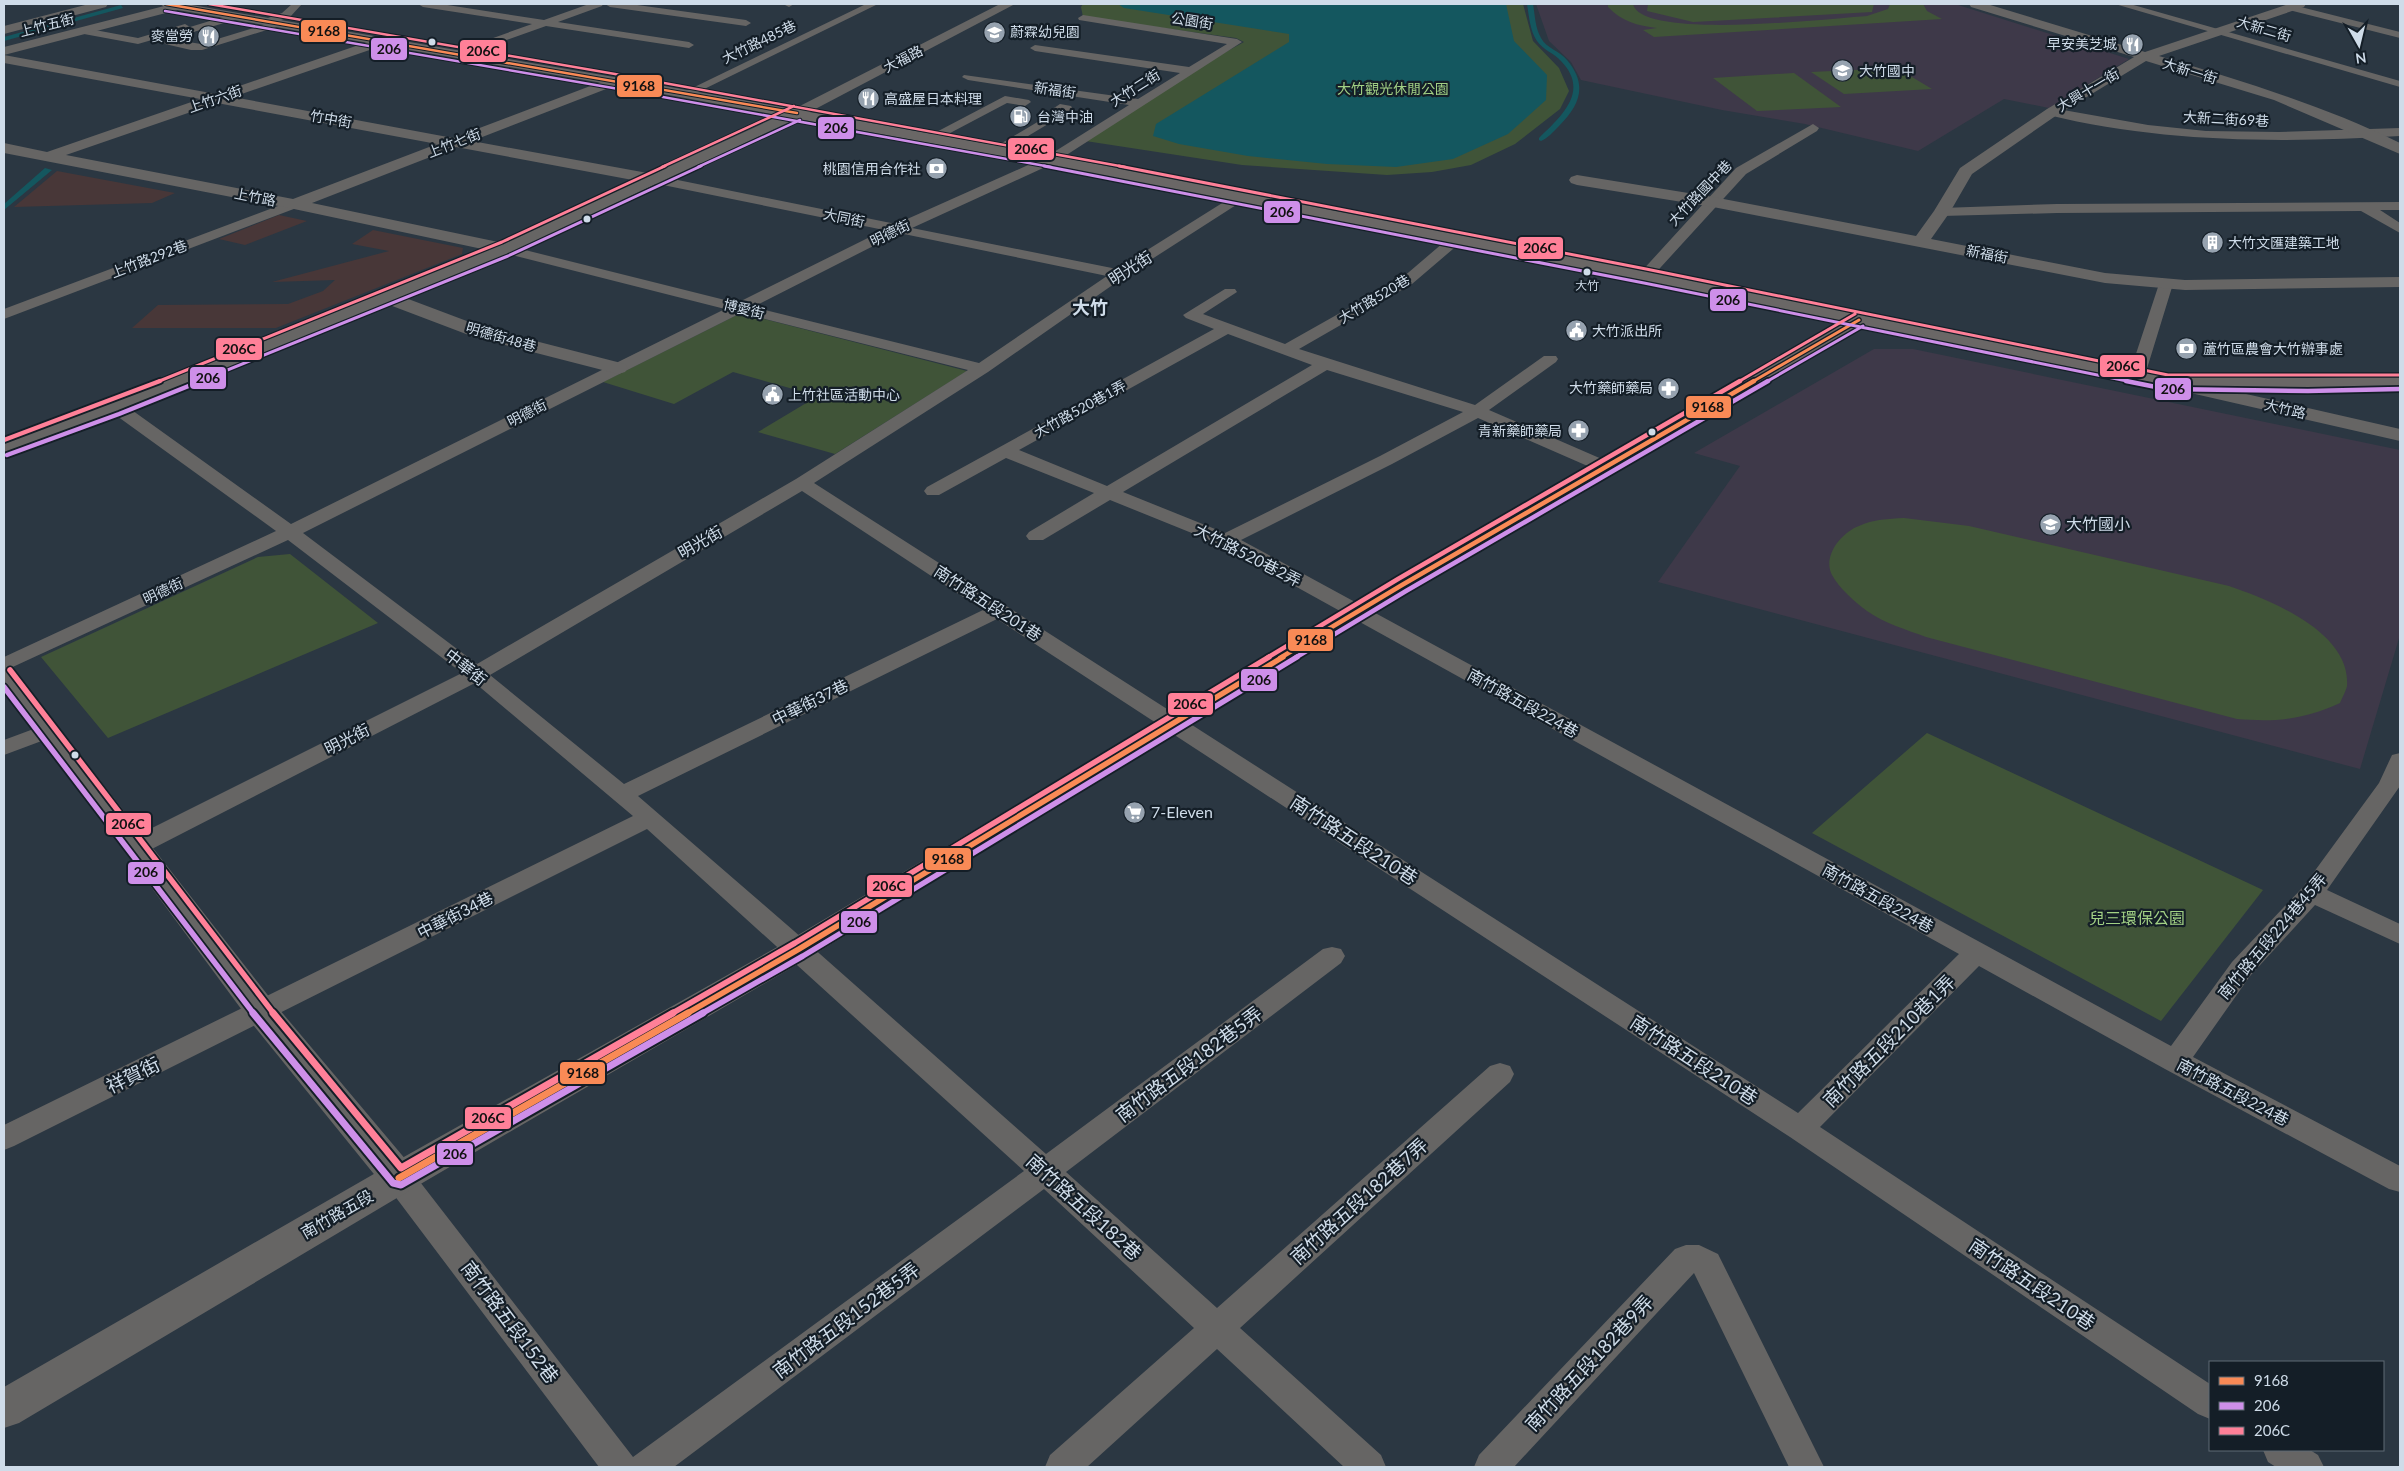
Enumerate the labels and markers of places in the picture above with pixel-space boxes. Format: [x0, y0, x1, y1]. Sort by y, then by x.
school or university icon: 蔚霖幼兒園 [982, 20, 1006, 44]
place label: 蔚霖幼兒園 [1010, 23, 1080, 40]
restaurant icon: 麥當勞 [197, 24, 221, 48]
place label: 麥當勞 [151, 27, 193, 44]
restaurant icon: 早安美芝城 [2121, 32, 2145, 56]
place label: 早安美芝城 [2047, 35, 2117, 52]
unlabelled marker [427, 37, 437, 47]
school or university icon: 大竹國中 [1831, 59, 1855, 83]
place label: 大竹國中 [1859, 62, 1915, 79]
restaurant icon: 高盛屋日本料理 [856, 87, 880, 111]
place label: 高盛屋日本料理 [884, 90, 982, 107]
fuel station icon: 台灣中油 [1009, 105, 1033, 129]
place label: 台灣中油 [1037, 108, 1093, 125]
bank icon: 桃園信用合作社 [925, 157, 949, 181]
place label: 桃園信用合作社 [823, 160, 921, 177]
unlabelled marker [582, 214, 592, 224]
building icon: 大竹文匯建築工地 [2200, 231, 2224, 255]
place label: 大竹文匯建築工地 [2228, 234, 2340, 251]
marker: 大竹 [1582, 267, 1592, 277]
place label: 大竹 [1575, 278, 1599, 293]
public building icon: 大竹派出所 [1564, 319, 1588, 343]
place label: 大竹派出所 [1592, 322, 1662, 339]
bank icon: 蘆竹區農會大竹辦事處 [2175, 337, 2199, 361]
place label: 蘆竹區農會大竹辦事處 [2203, 340, 2343, 357]
pharmacy icon: 大竹藥師藥局 [1657, 376, 1681, 400]
place label: 大竹藥師藥局 [1569, 379, 1653, 396]
public building icon: 上竹社區活動中心 [760, 383, 784, 407]
place label: 上竹社區活動中心 [788, 386, 900, 403]
pharmacy icon: 青新藥師藥局 [1566, 419, 1590, 443]
place label: 青新藥師藥局 [1478, 422, 1562, 439]
unlabelled marker [1647, 427, 1657, 437]
school or university icon: 大竹國小 [2038, 512, 2062, 536]
place label: 大竹國小 [2066, 514, 2130, 533]
unlabelled marker [70, 750, 80, 760]
supermarket icon: 7-Eleven [1123, 800, 1147, 824]
place label: 7-Eleven [1151, 802, 1213, 821]

